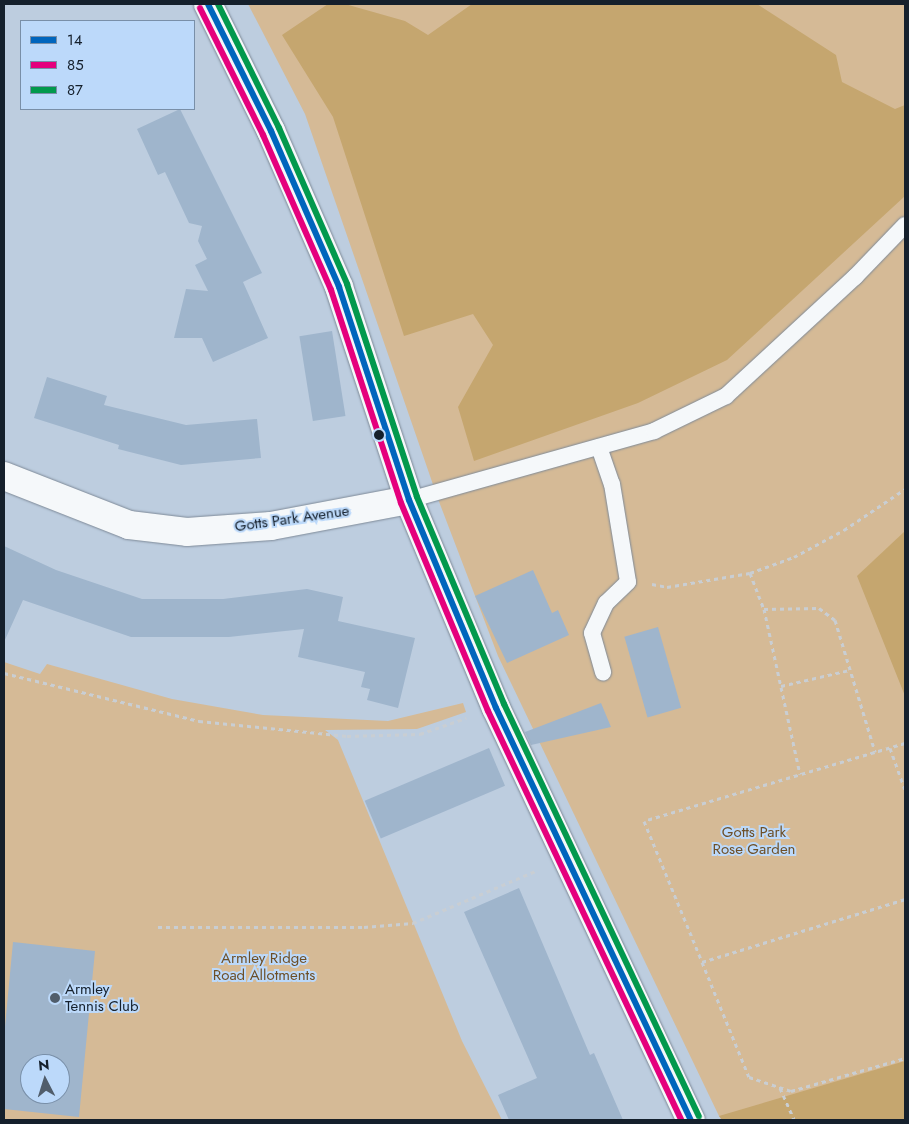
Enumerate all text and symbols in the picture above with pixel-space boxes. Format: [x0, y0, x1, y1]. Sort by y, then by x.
legend [20, 20, 195, 110]
text: 14 [67, 29, 83, 51]
text: 85 [67, 54, 84, 76]
text: 87 [67, 79, 83, 101]
unlabelled marker [374, 430, 384, 440]
street label: Gotts Park Avenue [234, 502, 350, 536]
park label: Gotts Park Rose Garden [713, 823, 795, 858]
park label: Armley Ridge Road Allotments [213, 949, 315, 984]
place label: Armley Tennis Club [65, 980, 139, 1015]
marker: Armley Tennis Club [49, 992, 61, 1004]
north arrow [20, 1054, 70, 1104]
text: N [37, 1055, 50, 1076]

